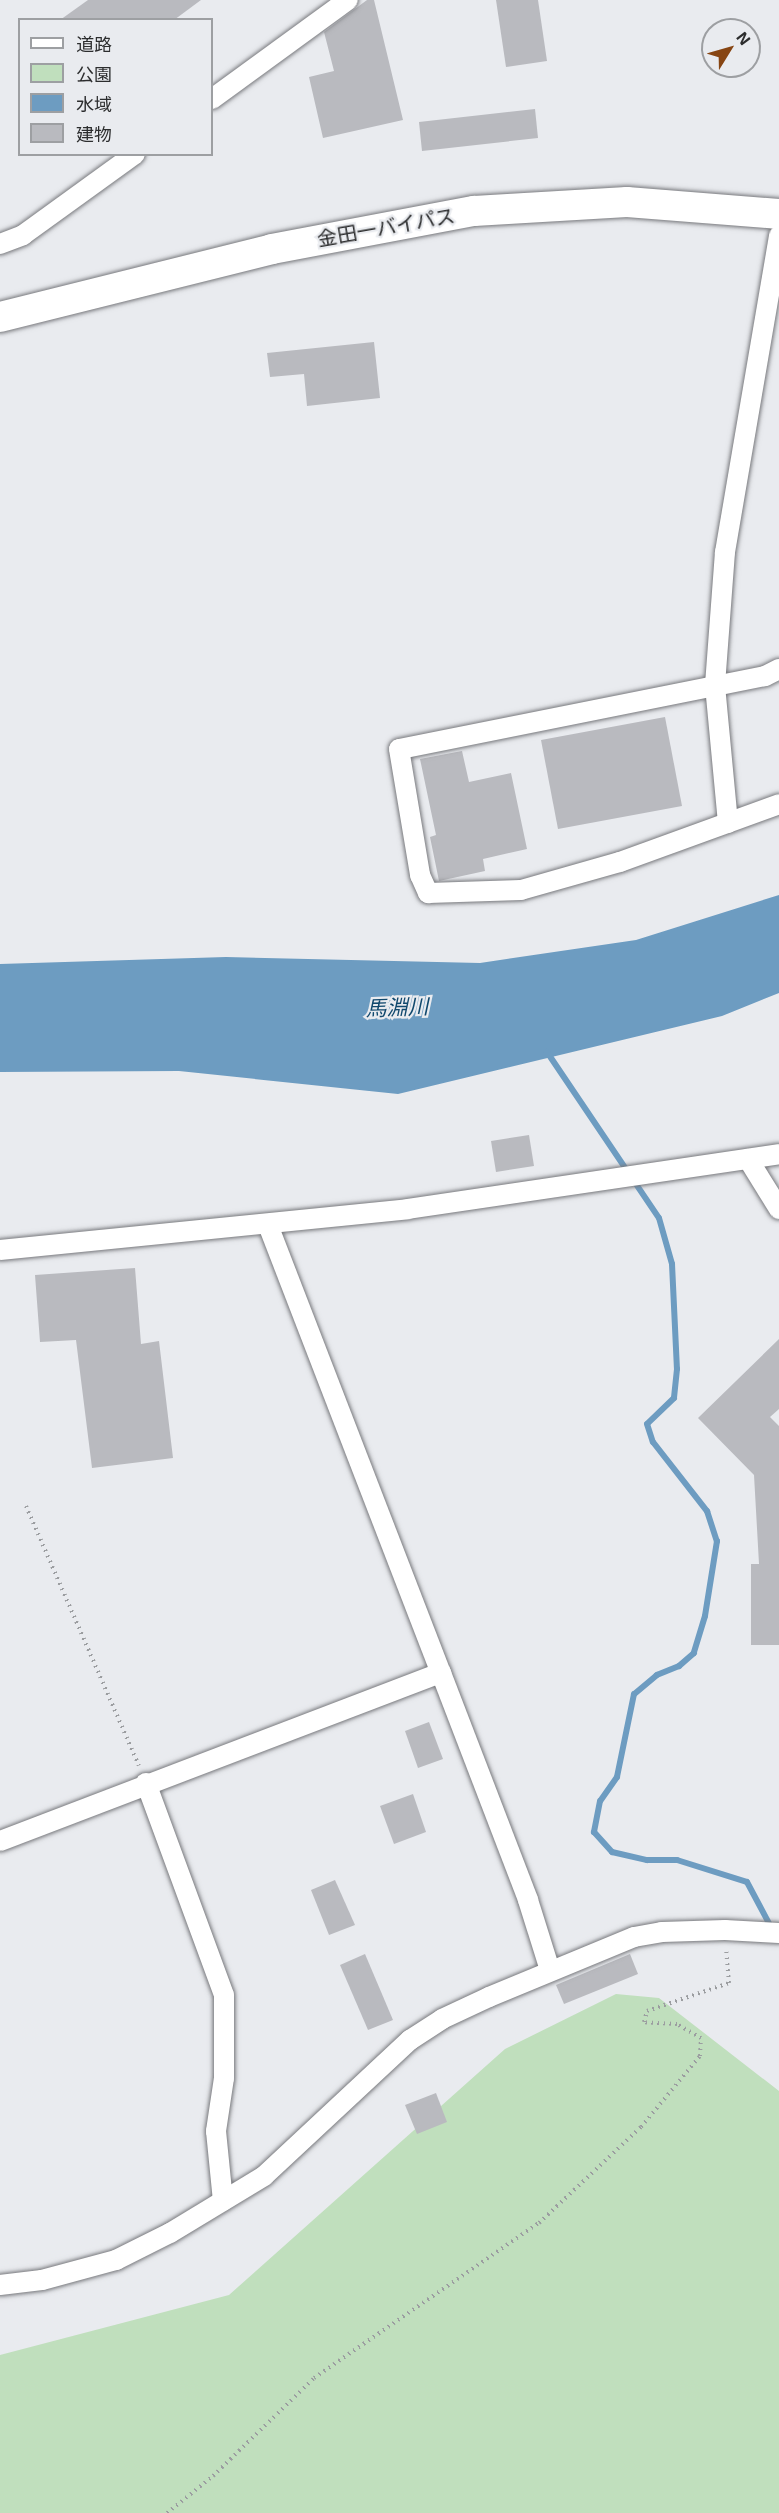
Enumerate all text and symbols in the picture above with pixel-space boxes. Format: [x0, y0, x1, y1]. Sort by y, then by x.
legend [18, 18, 213, 156]
north arrow [701, 18, 761, 78]
text: N [733, 28, 755, 48]
text: 道路 [76, 33, 112, 55]
text: 公園 [76, 63, 112, 85]
text: 水域 [76, 93, 112, 115]
text: 建物 [76, 123, 112, 145]
street label: 金田一バイパス [315, 203, 457, 251]
water label: 馬淵川 [365, 993, 429, 1021]

